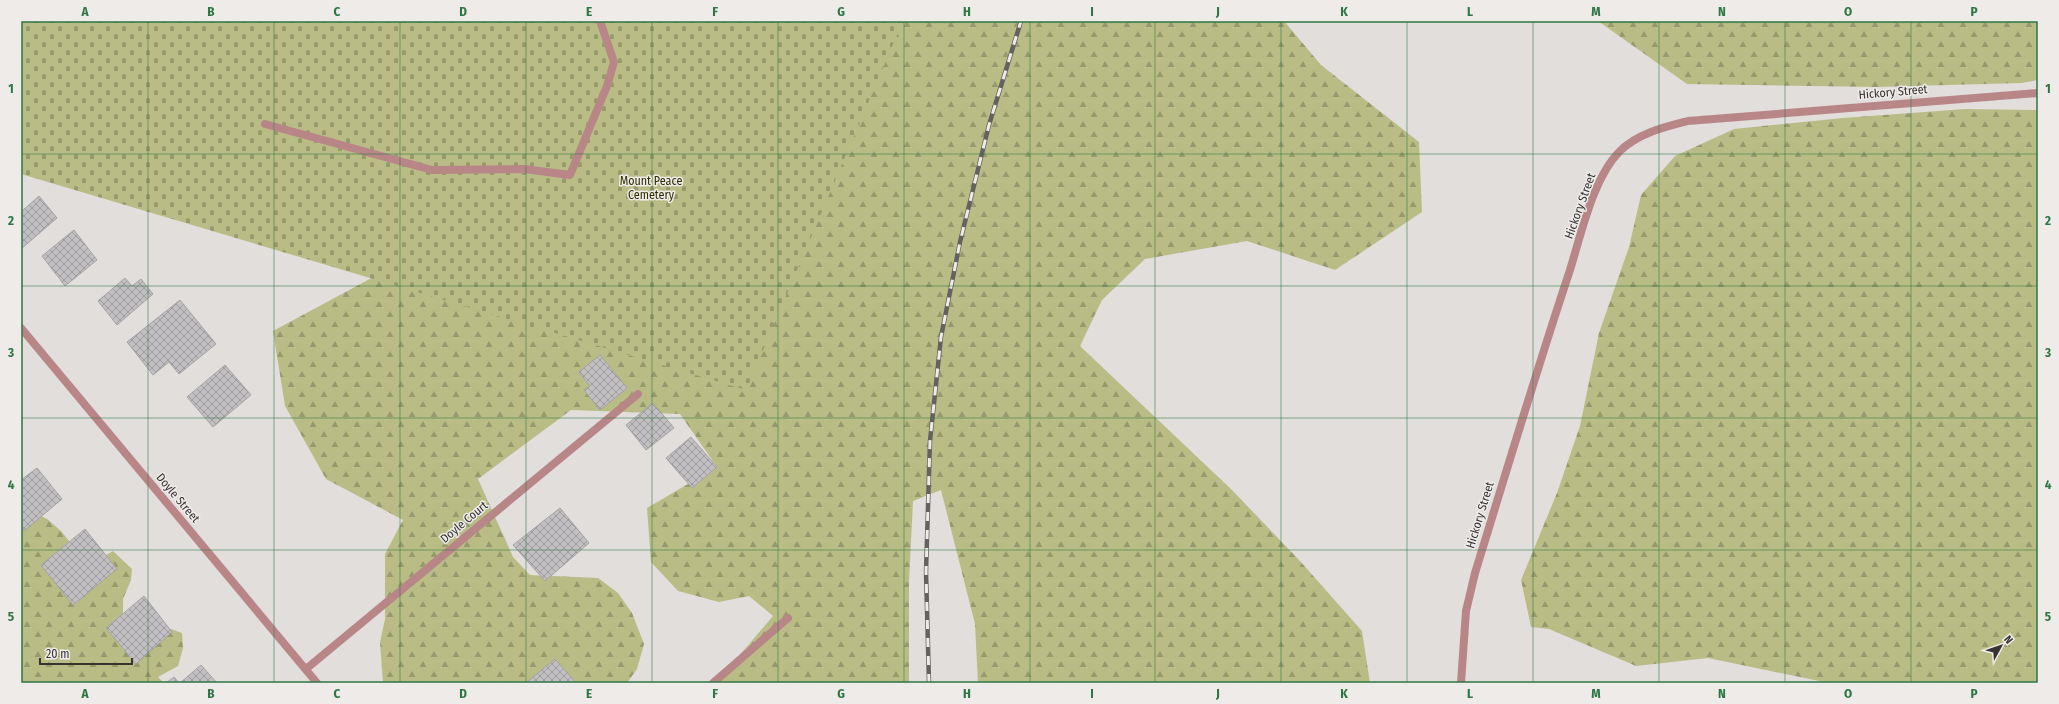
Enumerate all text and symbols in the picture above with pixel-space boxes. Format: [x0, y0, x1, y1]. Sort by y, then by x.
text: A [80, 4, 89, 19]
text: B [207, 4, 215, 19]
text: C [334, 4, 341, 19]
text: D [459, 4, 467, 19]
text: E [586, 4, 592, 19]
text: F [712, 4, 718, 19]
text: G [837, 4, 845, 19]
text: H [963, 4, 971, 19]
text: I [1090, 4, 1094, 19]
text: J [1215, 4, 1220, 19]
text: K [1340, 4, 1348, 19]
text: L [1467, 4, 1473, 19]
text: M [1591, 4, 1601, 19]
text: N [1718, 4, 1726, 19]
text: O [1844, 4, 1852, 19]
text: P [1970, 4, 1978, 19]
text: 1 [8, 81, 14, 96]
text: 1 [2045, 81, 2051, 96]
street label: Hickory Street [1858, 82, 1928, 102]
street label: Hickory Street [1562, 171, 1598, 241]
park label: Mount Peace Cemetery [620, 174, 682, 202]
text: 2 [7, 213, 14, 228]
text: 2 [2044, 213, 2051, 228]
text: 3 [7, 345, 14, 360]
text: 3 [2044, 345, 2051, 360]
street label: Doyle Street [153, 471, 203, 526]
text: 4 [8, 477, 15, 492]
text: 4 [2045, 477, 2052, 492]
street label: Hickory Street [1463, 480, 1497, 550]
street label: Doyle Court [438, 498, 490, 546]
text: 5 [8, 609, 14, 624]
text: 5 [2045, 609, 2051, 624]
north arrow [1981, 626, 2021, 666]
text: N [2001, 633, 2015, 647]
scale bar [40, 640, 132, 666]
text: 20 m [46, 647, 70, 661]
text: A [80, 686, 89, 701]
text: B [207, 686, 215, 701]
text: C [334, 686, 341, 701]
text: D [459, 686, 467, 701]
text: E [586, 686, 592, 701]
text: F [712, 686, 718, 701]
text: G [837, 686, 845, 701]
text: H [963, 686, 971, 701]
text: I [1090, 686, 1094, 701]
text: J [1215, 686, 1220, 701]
text: K [1340, 686, 1348, 701]
text: L [1467, 686, 1473, 701]
text: M [1591, 686, 1601, 701]
text: N [1718, 686, 1726, 701]
text: O [1844, 686, 1852, 701]
text: P [1970, 686, 1978, 701]

